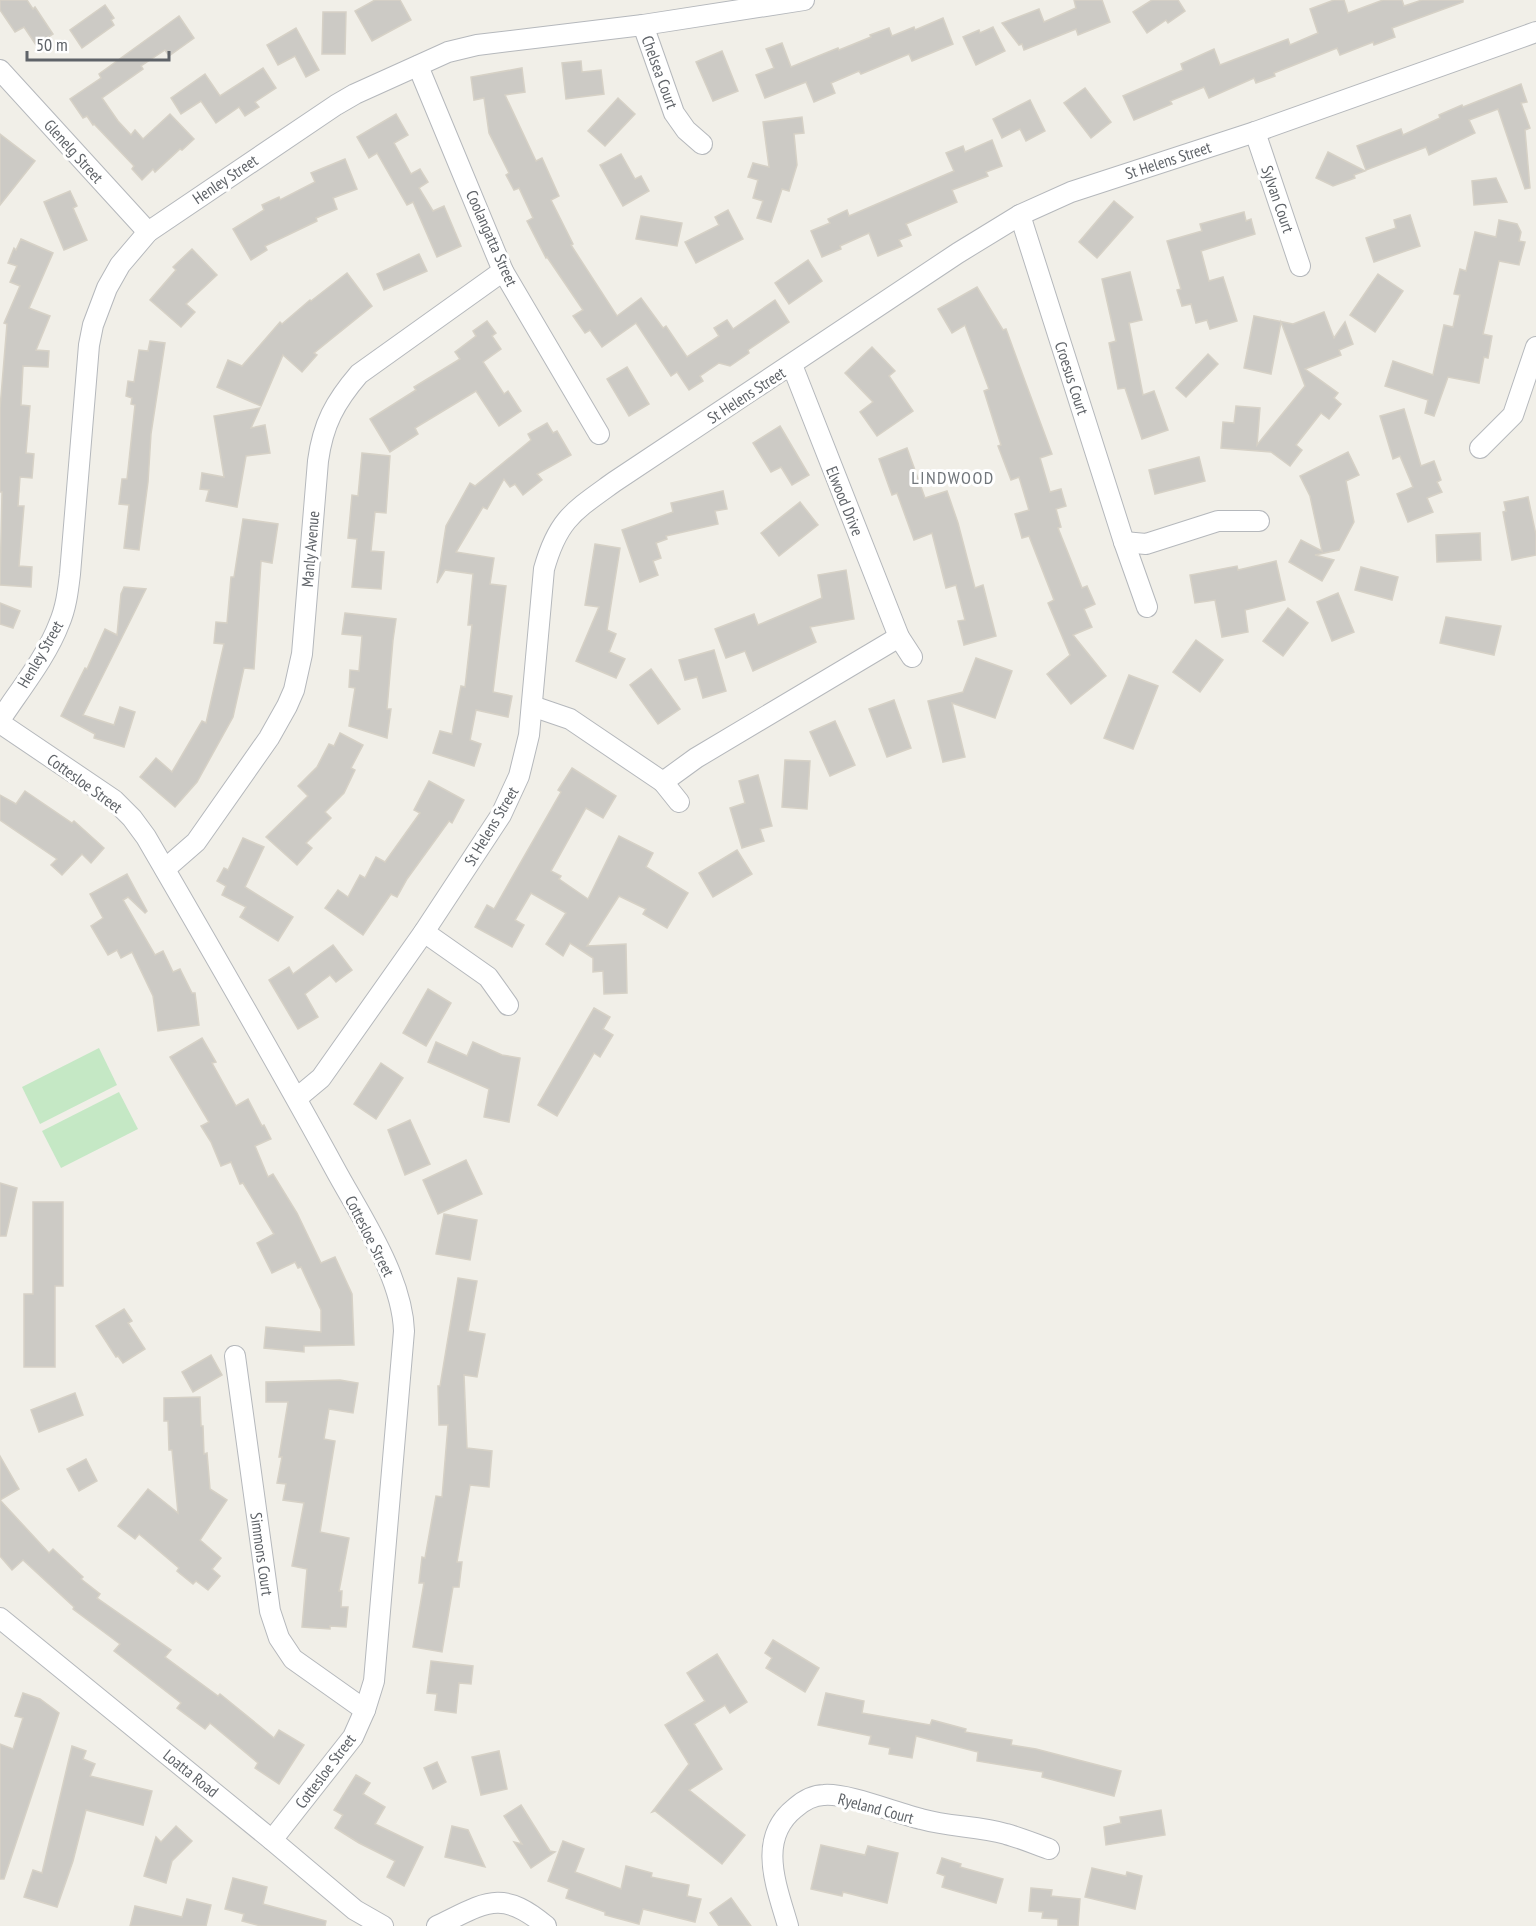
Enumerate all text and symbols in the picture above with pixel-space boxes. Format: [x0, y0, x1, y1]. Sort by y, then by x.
scale bar [27, 24, 170, 62]
text: 50 m [36, 33, 68, 56]
street label: Chelsea Court [638, 33, 683, 112]
street label: Glenelg Street [40, 115, 108, 187]
street label: St Helens Street [1123, 137, 1214, 183]
street label: Henley Street [189, 150, 262, 208]
street label: Sylvan Court [1257, 163, 1299, 236]
street label: Coolangatta Street [462, 187, 522, 290]
street label: Croesus Court [1051, 339, 1093, 418]
street label: St Helens Street [703, 362, 789, 428]
street label: Elwood Drive [822, 463, 868, 539]
district label: LINDWOOD [911, 466, 995, 489]
street label: Manly Avenue [297, 510, 323, 588]
street label: Henley Street [13, 616, 68, 691]
street label: Cottesloe Street [43, 749, 127, 817]
street label: St Helens Street [459, 782, 523, 869]
street label: Cottesloe Street [341, 1192, 399, 1280]
street label: Simmons Court [246, 1511, 278, 1597]
street label: Cottesloe Street [290, 1729, 360, 1812]
street label: Loatta Road [159, 1745, 223, 1801]
street label: Ryeland Court [836, 1788, 916, 1828]

